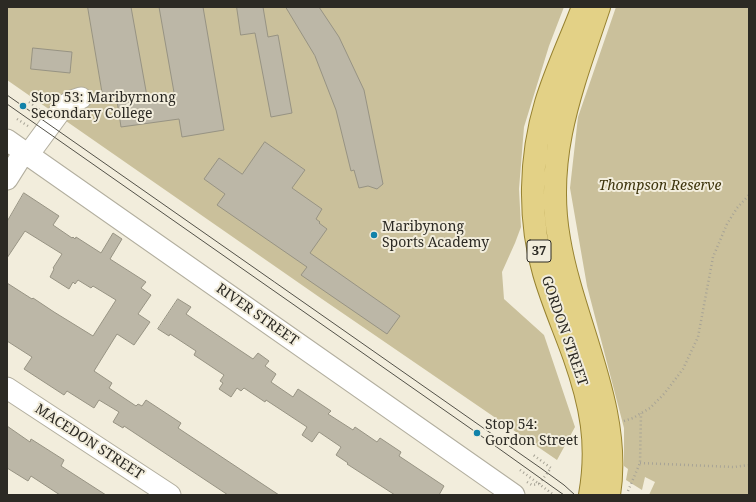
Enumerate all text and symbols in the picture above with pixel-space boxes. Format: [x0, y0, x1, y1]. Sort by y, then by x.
place label: Stop 53: Maribyrnong Secondary College [31, 90, 176, 122]
marker: Stop 53: Maribyrnong Secondary College [18, 101, 28, 111]
park label: Thompson Reserve [599, 178, 721, 194]
place label: Maribynong Sports Academy [382, 219, 489, 252]
marker: Maribynong Sports Academy [369, 230, 379, 240]
road number: 37 [527, 240, 551, 262]
street label: GORDON STREET [537, 274, 591, 388]
street label: RIVER STREET [213, 280, 301, 350]
street label: MACEDON STREET [32, 401, 146, 483]
place label: Stop 54: Gordon Street [485, 417, 578, 450]
marker: Stop 54: Gordon Street [472, 428, 482, 438]

